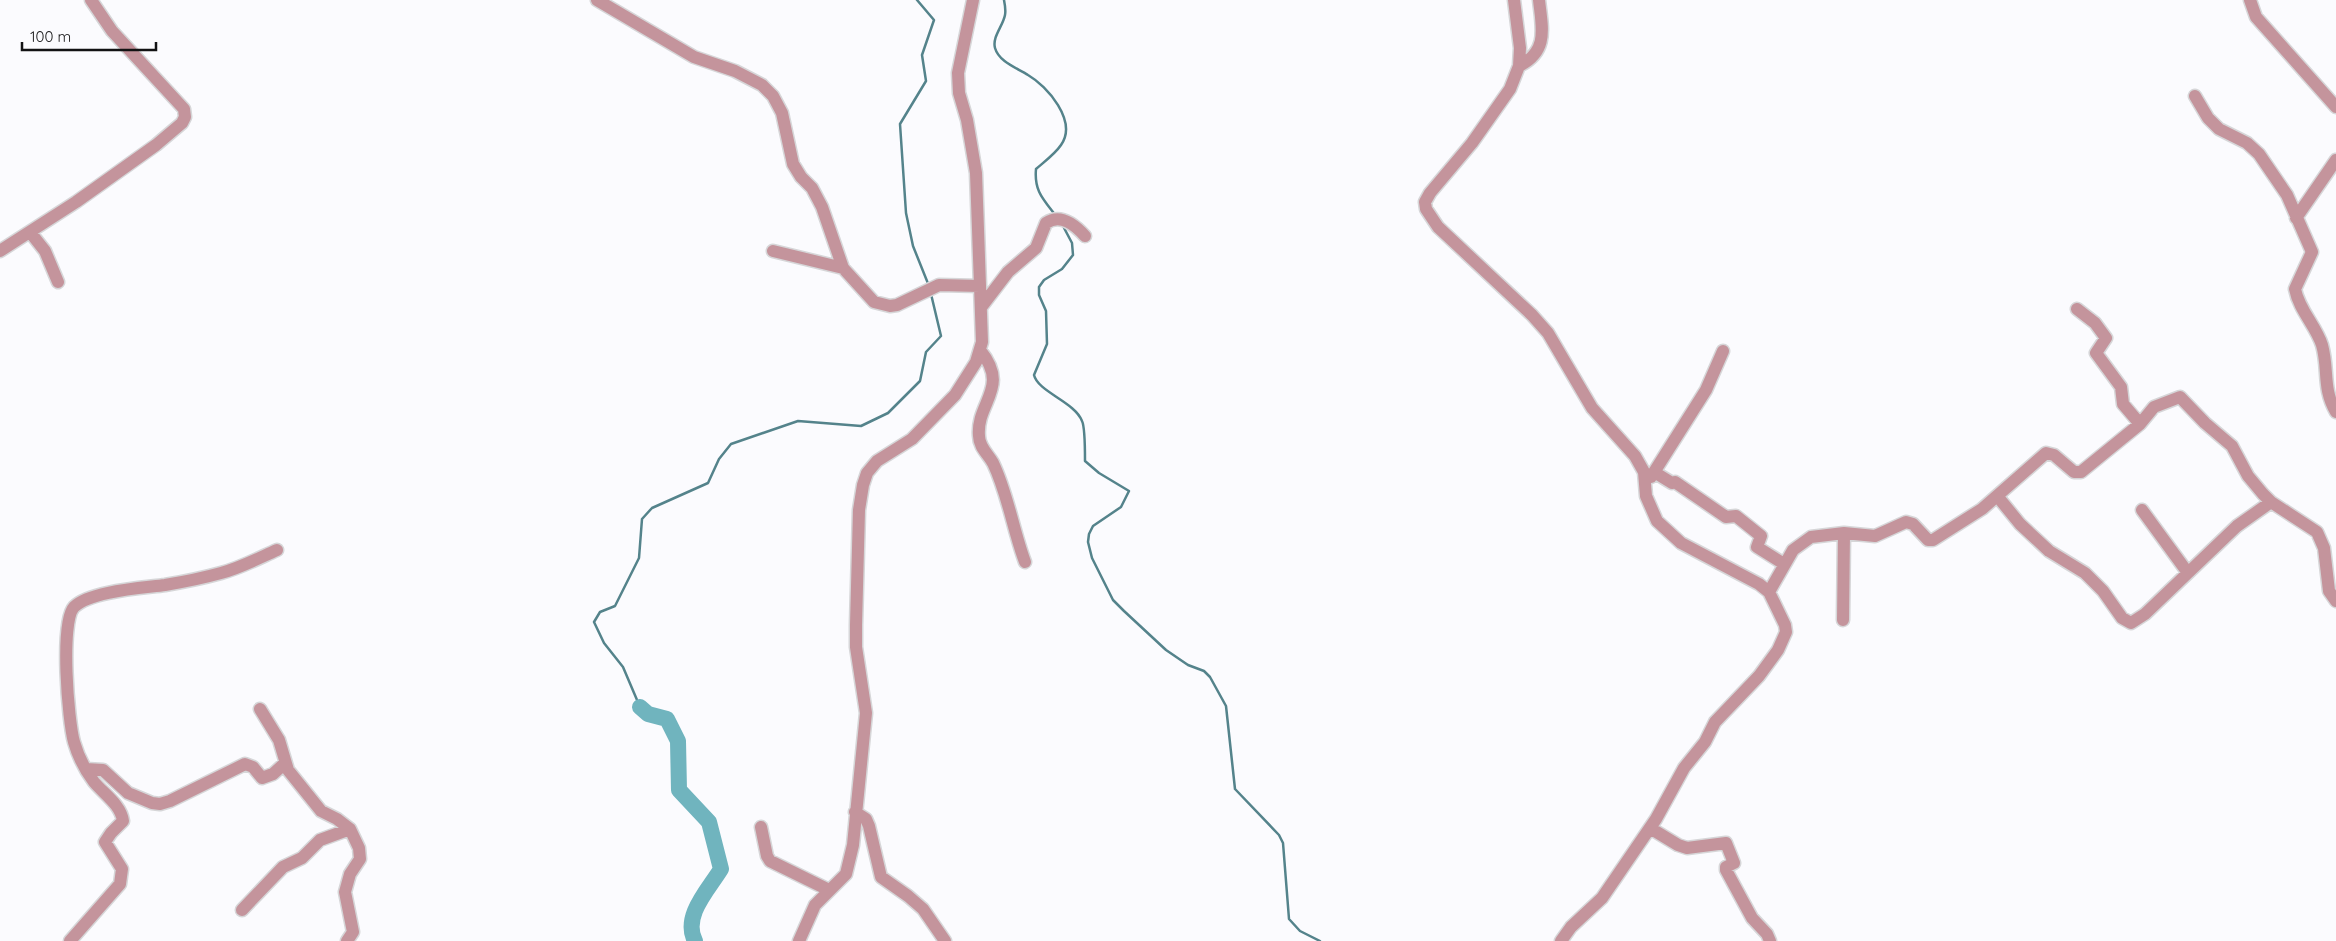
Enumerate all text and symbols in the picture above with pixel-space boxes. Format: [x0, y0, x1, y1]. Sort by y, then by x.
scale bar [22, 20, 156, 52]
text: 100 m [30, 27, 71, 46]

